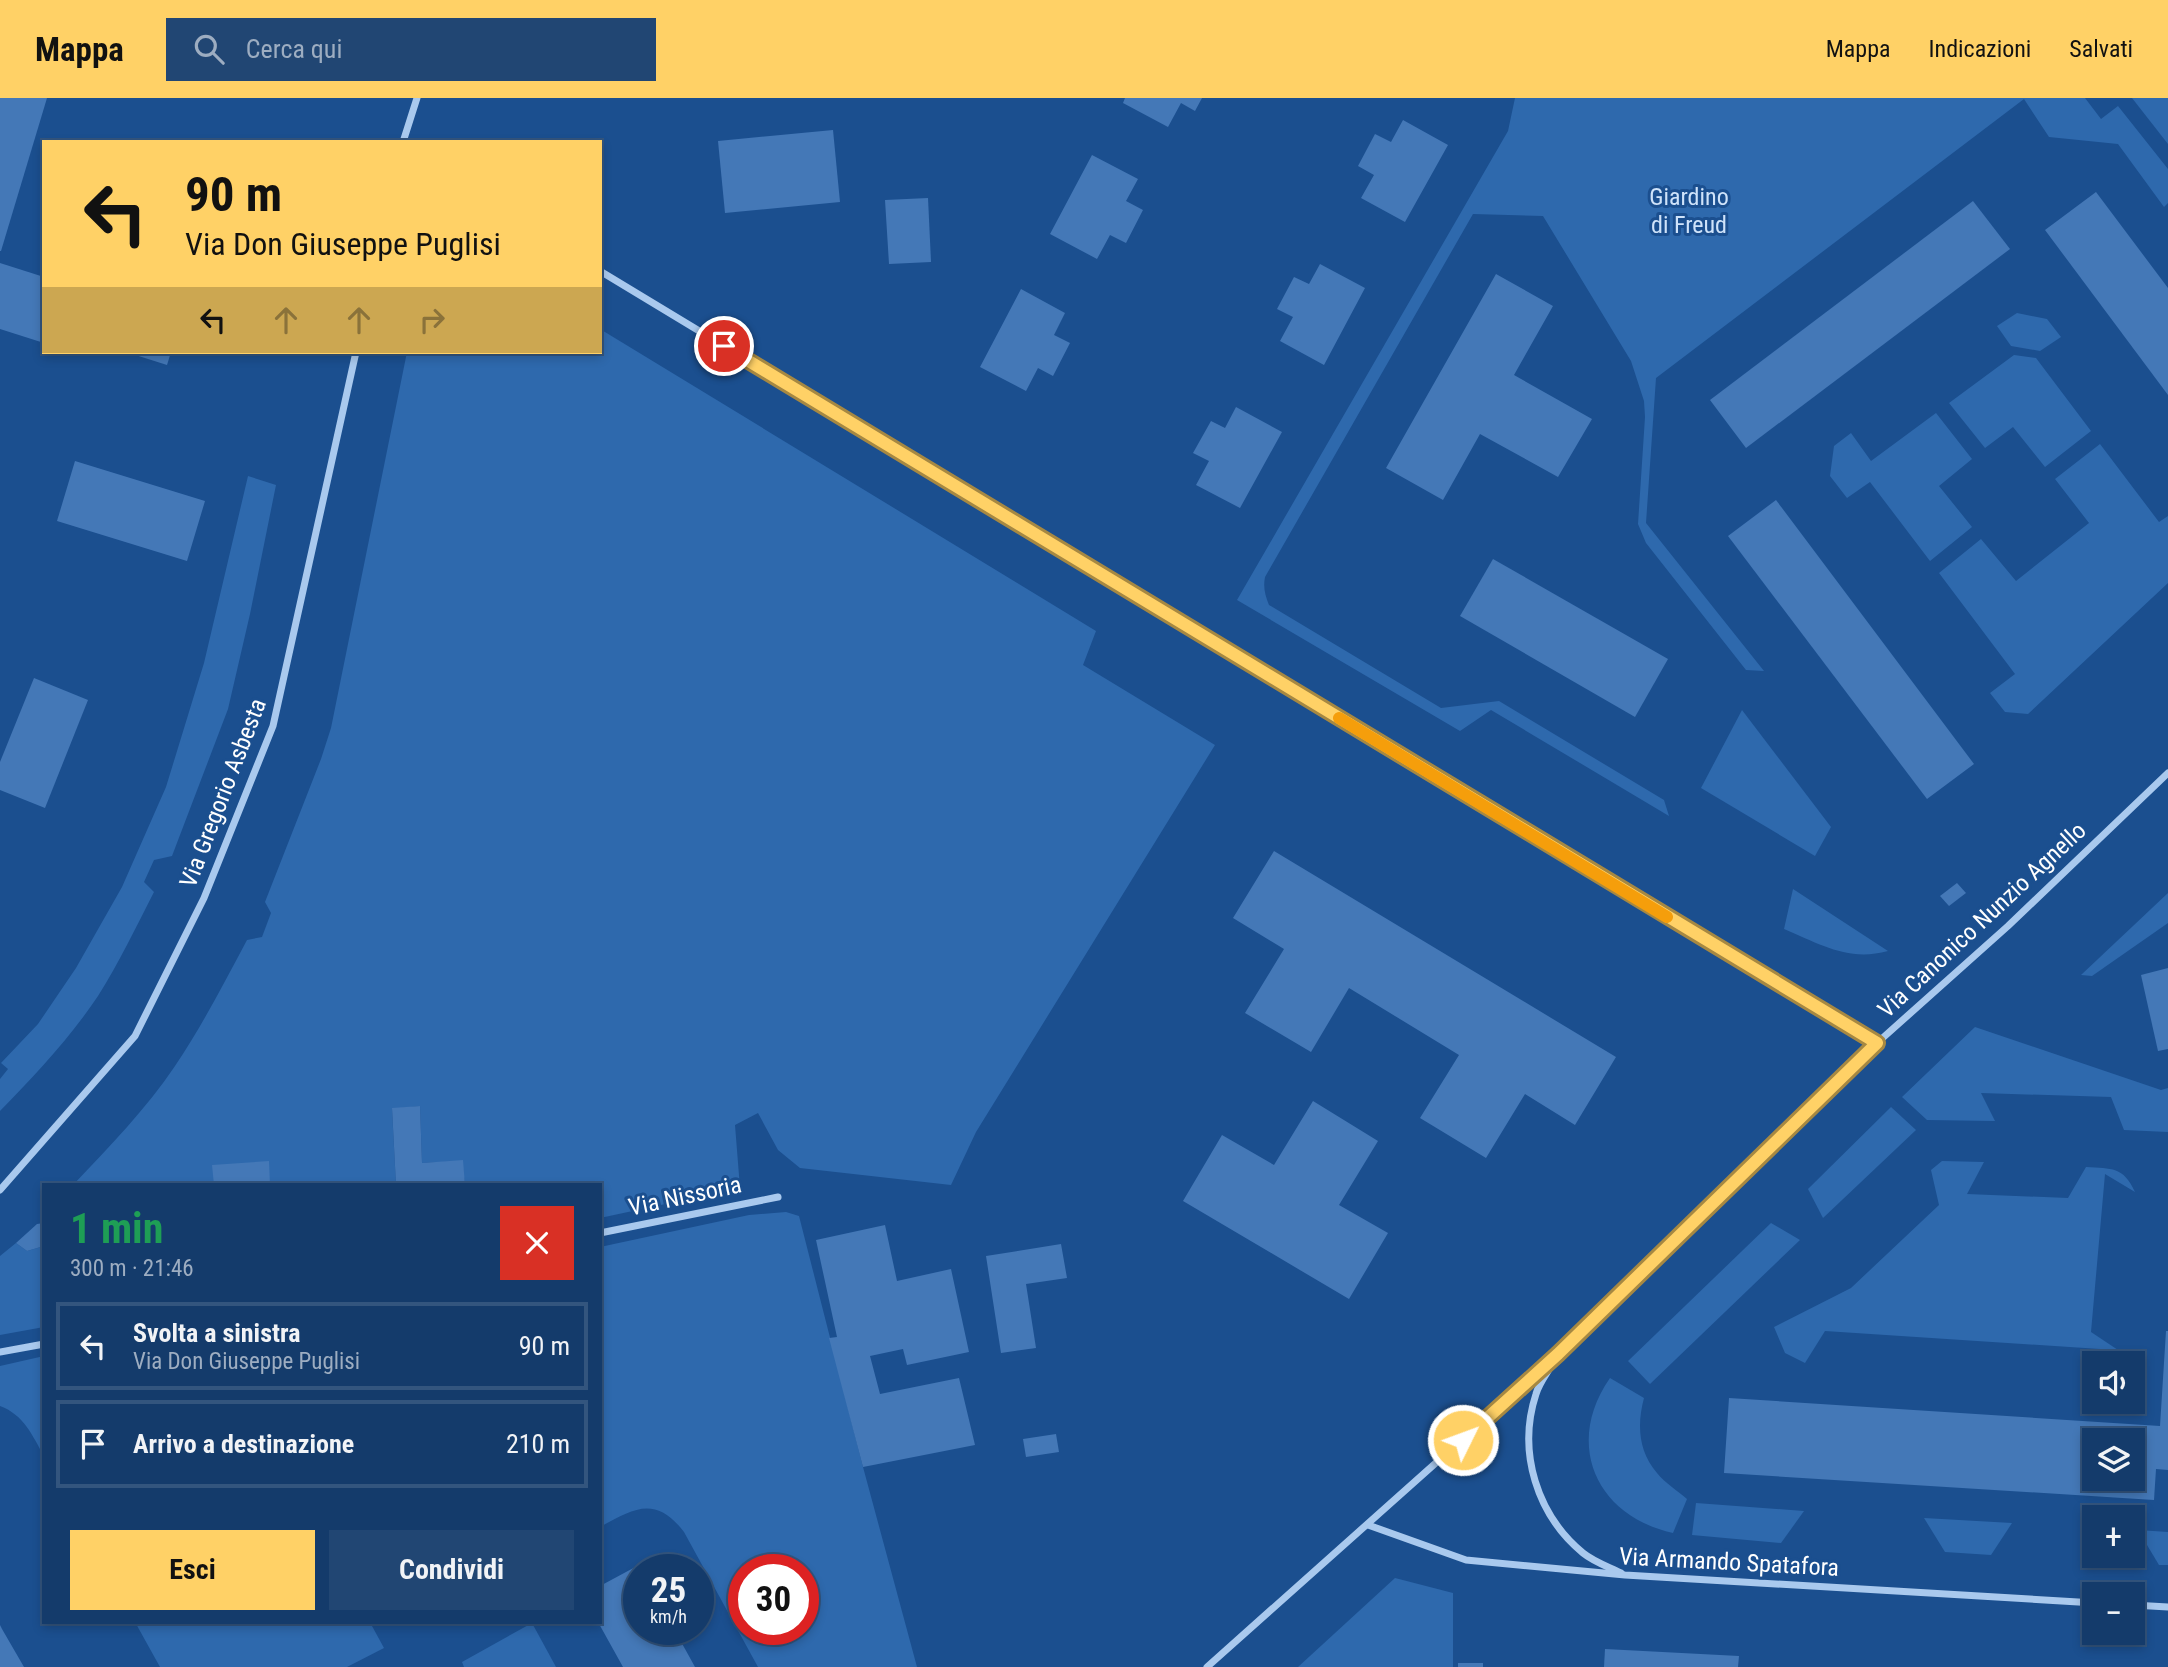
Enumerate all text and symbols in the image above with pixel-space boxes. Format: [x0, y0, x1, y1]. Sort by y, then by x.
search box [166, 18, 656, 81]
text: Mappa [35, 30, 124, 69]
icon: search [190, 30, 228, 68]
text: Cerca qui [246, 34, 342, 64]
text: Mappa [1826, 35, 1891, 63]
text: Indicazioni [1929, 35, 2031, 63]
text: Salvati [2069, 35, 2133, 63]
text: 90 m [185, 166, 282, 223]
icon: left [70, 168, 161, 259]
park label: Giardino di Freud [1649, 183, 1729, 239]
text: Via Don Giuseppe Puglisi [185, 225, 501, 263]
icon: left [194, 301, 232, 339]
icon: ahead [267, 301, 305, 339]
icon: ahead [340, 301, 378, 339]
icon: right [413, 301, 451, 339]
pin [694, 316, 754, 376]
icon: arrive [705, 327, 743, 365]
street label: Via Gregorio Asbesta [174, 695, 272, 891]
street label: Via Canonico Nunzio Agnello [1872, 816, 2092, 1024]
street label: Via Nissoria [626, 1170, 744, 1222]
text: 1 min [70, 1204, 163, 1253]
button: close [500, 1206, 574, 1280]
text: 300 m · 21:46 [70, 1255, 194, 1282]
text: Svolta a sinistra [133, 1318, 300, 1348]
icon: left [74, 1327, 112, 1365]
text: 90 m [519, 1331, 570, 1361]
text: Via Don Giuseppe Puglisi [133, 1348, 360, 1375]
map controls [2082, 1351, 2145, 1645]
button: sound [2082, 1351, 2145, 1414]
position arrow [1426, 1403, 1500, 1477]
icon: arrive [74, 1425, 112, 1463]
button: layers [2082, 1428, 2145, 1491]
text: Arrivo a destinazione [133, 1429, 354, 1459]
text: 210 m [506, 1429, 570, 1459]
button: + [2082, 1505, 2145, 1568]
button: Esci [70, 1530, 315, 1610]
button: Condividi [329, 1530, 574, 1610]
street label: Via Armando Spatafora [1618, 1542, 1840, 1582]
speed limit sign: 30 [728, 1554, 819, 1645]
text: 25 [651, 1570, 686, 1611]
button: − [2082, 1582, 2145, 1645]
text: km/h [650, 1606, 687, 1627]

